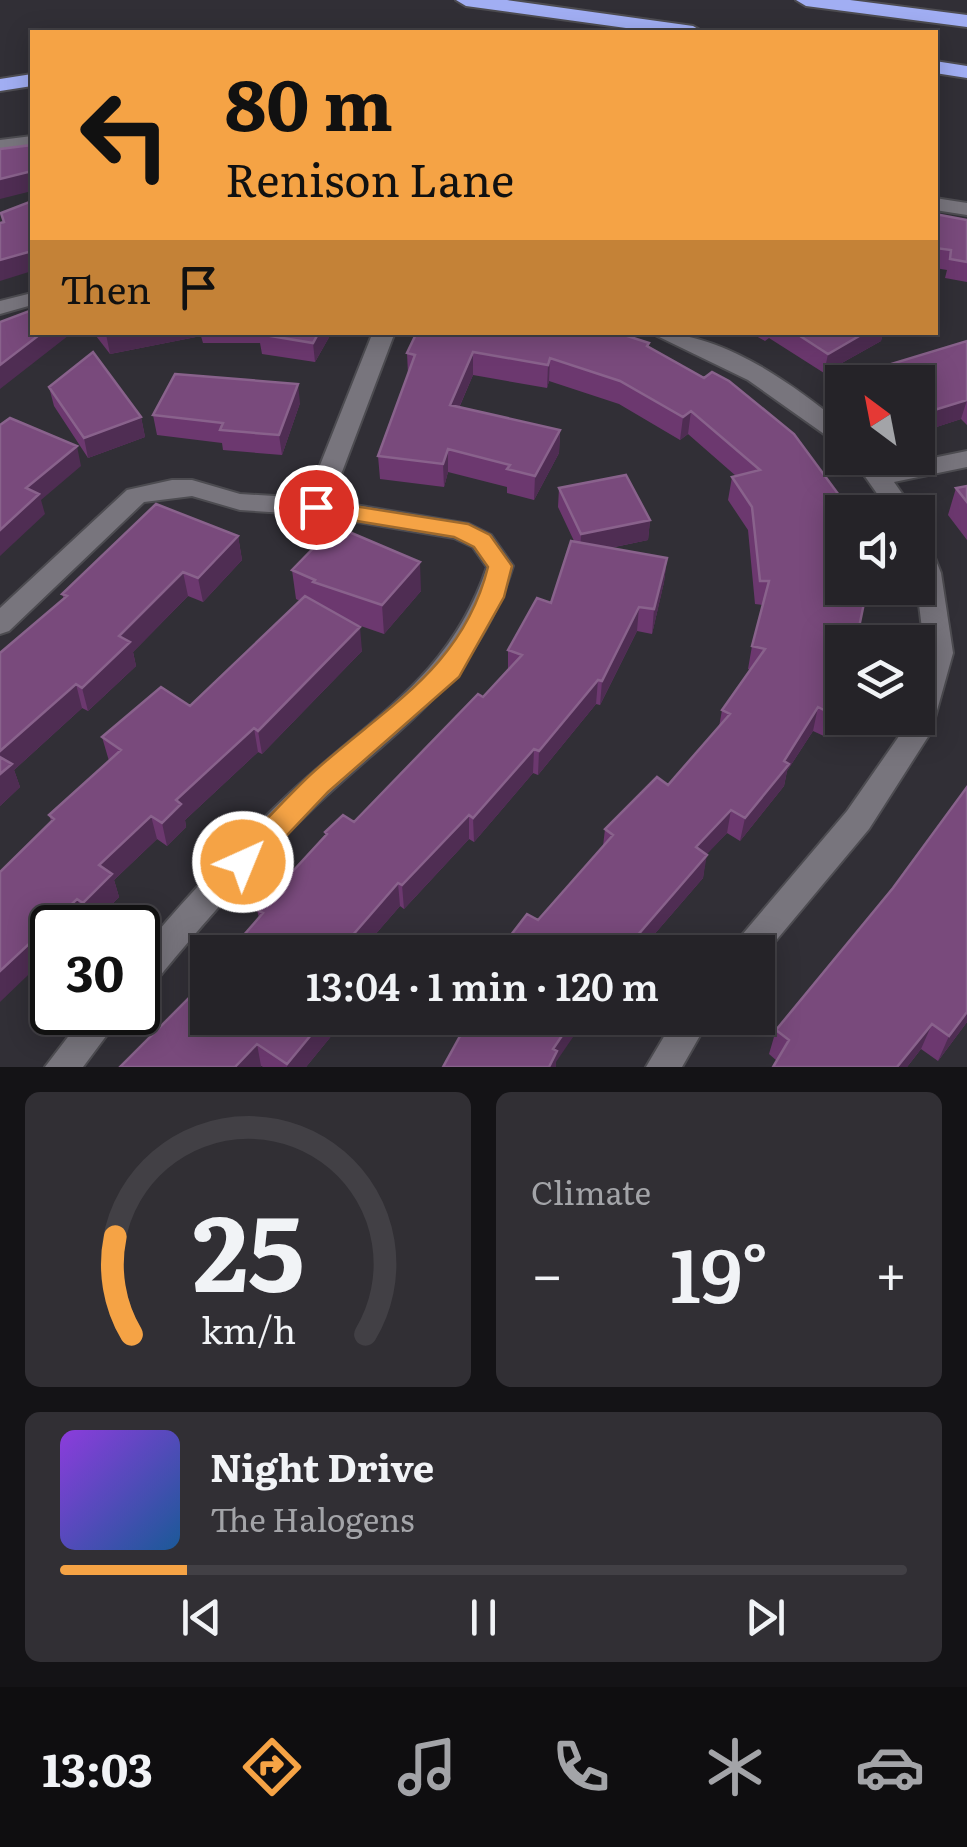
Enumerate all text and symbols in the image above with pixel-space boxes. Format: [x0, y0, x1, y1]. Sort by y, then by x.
text: 80 m [225, 49, 393, 153]
icon: left [60, 70, 190, 200]
text: Renison Lane [225, 144, 514, 211]
text: Then [60, 259, 151, 316]
icon: arrive [171, 260, 226, 315]
north arrow [825, 365, 935, 475]
map controls [825, 365, 935, 735]
pin [274, 465, 359, 550]
icon: arrive [289, 480, 344, 535]
button: sound [825, 495, 935, 605]
button: layers [825, 625, 935, 735]
position arrow [191, 810, 295, 914]
speed limit sign: 30 [30, 905, 160, 1035]
text: 13:04 · 1 min · 120 m [306, 956, 659, 1013]
text: Climate [531, 1167, 651, 1215]
text: 25 [192, 1169, 304, 1324]
text: 19° [670, 1215, 768, 1326]
text: − [531, 1230, 563, 1312]
text: + [875, 1230, 907, 1312]
text: km/h [200, 1302, 296, 1355]
text: Night Drive [210, 1437, 434, 1494]
text: The Halogens [210, 1494, 414, 1542]
icon: previous [174, 1590, 229, 1645]
icon: pause [456, 1590, 511, 1645]
icon: next [738, 1590, 793, 1645]
icon: directions [237, 1732, 307, 1802]
icon: music [392, 1732, 462, 1802]
icon: phone [546, 1732, 616, 1802]
icon: climate [700, 1732, 770, 1802]
icon: car [855, 1732, 925, 1802]
text: 13:03 [42, 1734, 153, 1801]

